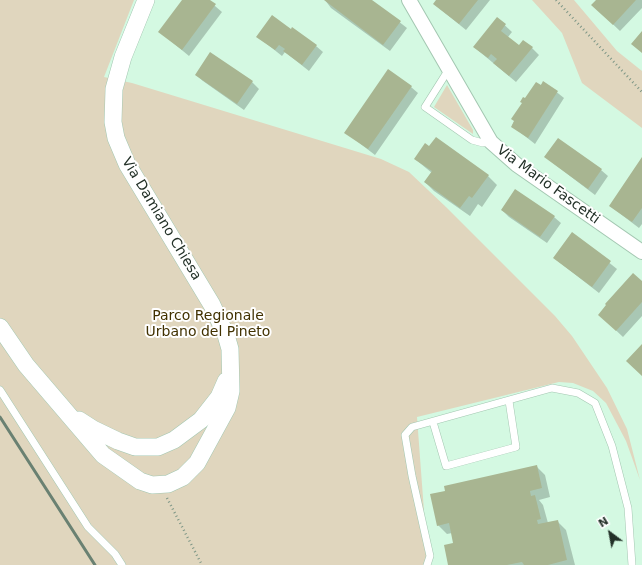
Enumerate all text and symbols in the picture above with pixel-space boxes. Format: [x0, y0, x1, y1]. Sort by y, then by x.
street label: Via Mario Fascetti [493, 142, 603, 228]
street label: Via Damiano Chiesa [118, 154, 204, 284]
park label: Parco Regionale Urbano del Pineto [146, 308, 270, 340]
north arrow [590, 513, 630, 553]
text: N [596, 514, 611, 530]

